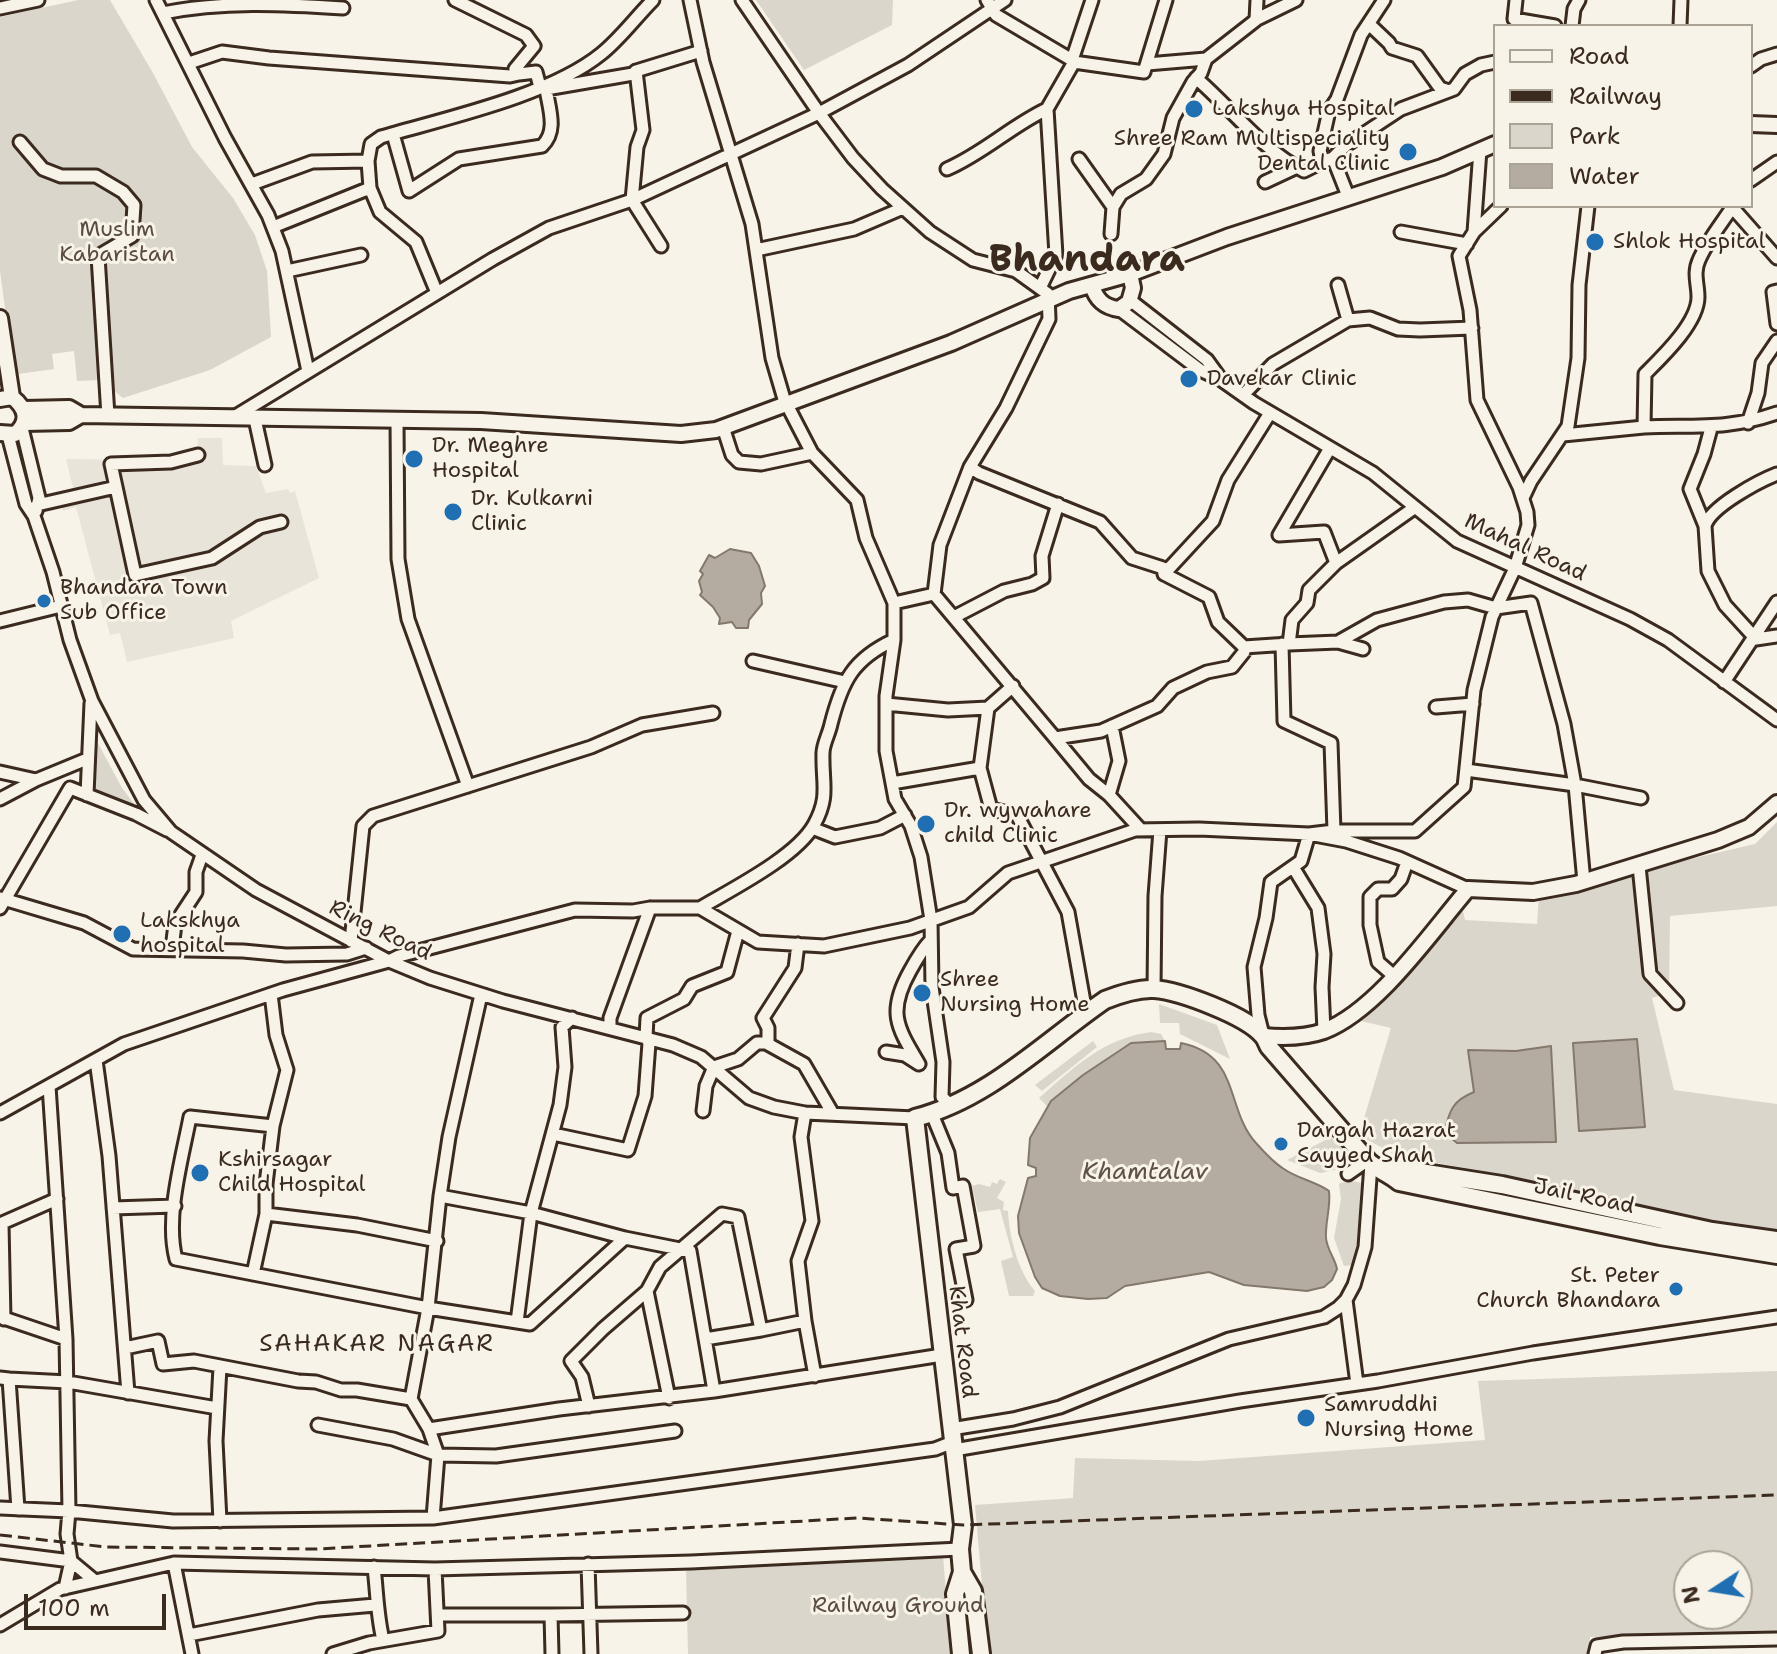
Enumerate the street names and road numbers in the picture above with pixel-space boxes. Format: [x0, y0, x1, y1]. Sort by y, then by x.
street label: Mahal Road [1460, 508, 1590, 588]
street label: Ring Road [325, 895, 435, 967]
street label: Jail Road [1531, 1173, 1637, 1221]
street label: Khat Road [942, 1284, 982, 1400]

